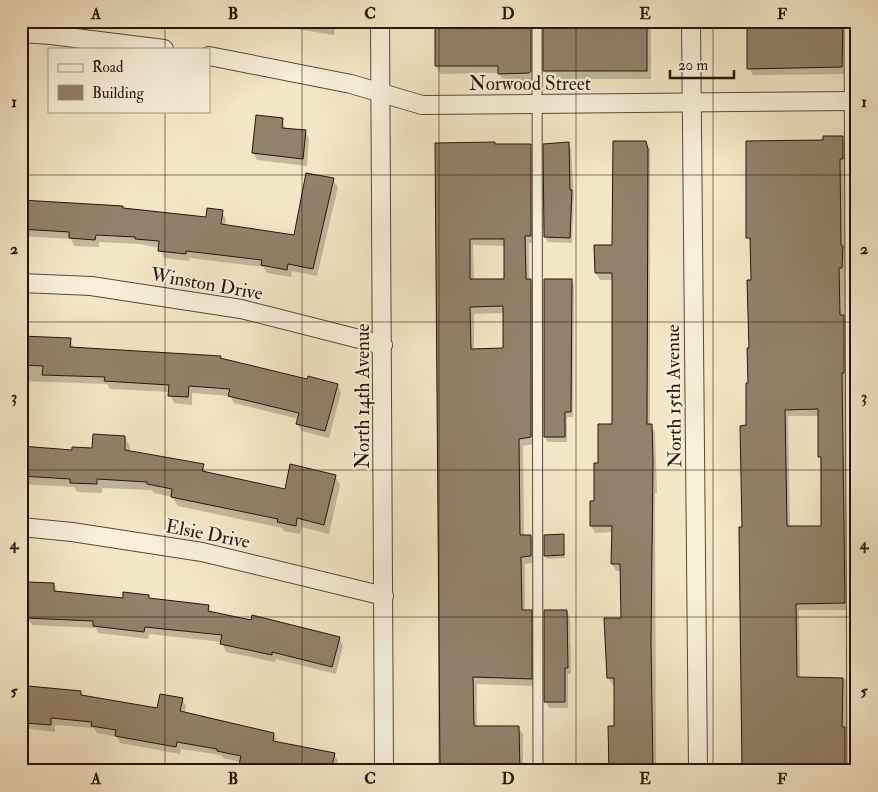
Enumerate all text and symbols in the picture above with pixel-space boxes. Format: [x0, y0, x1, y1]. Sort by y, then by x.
text: A [90, 4, 102, 24]
text: B [228, 4, 238, 24]
text: C [364, 4, 376, 24]
text: D [501, 4, 515, 24]
text: E [639, 4, 651, 24]
text: F [777, 4, 787, 24]
legend [48, 48, 210, 112]
scale bar [670, 48, 734, 80]
text: 20 m [678, 56, 708, 75]
text: Road [92, 58, 124, 77]
street label: Norwood Street [469, 72, 591, 96]
text: Building [92, 84, 144, 103]
text: 1 [11, 92, 17, 112]
text: 1 [861, 92, 867, 112]
text: 2 [10, 239, 18, 259]
text: 2 [860, 239, 868, 259]
street label: Winston Drive [148, 262, 265, 306]
street label: North 14th Avenue [351, 323, 375, 469]
street label: North 15th Avenue [661, 324, 687, 468]
text: 3 [11, 387, 17, 407]
text: 3 [861, 387, 867, 407]
street label: Elsie Drive [164, 514, 252, 554]
text: 4 [9, 534, 20, 554]
text: 4 [859, 534, 870, 554]
text: 5 [10, 681, 18, 701]
text: 5 [860, 681, 868, 701]
text: A [90, 769, 102, 789]
text: B [228, 769, 238, 789]
text: C [364, 769, 376, 789]
text: D [501, 769, 515, 789]
text: E [639, 769, 651, 789]
text: F [777, 769, 787, 789]

